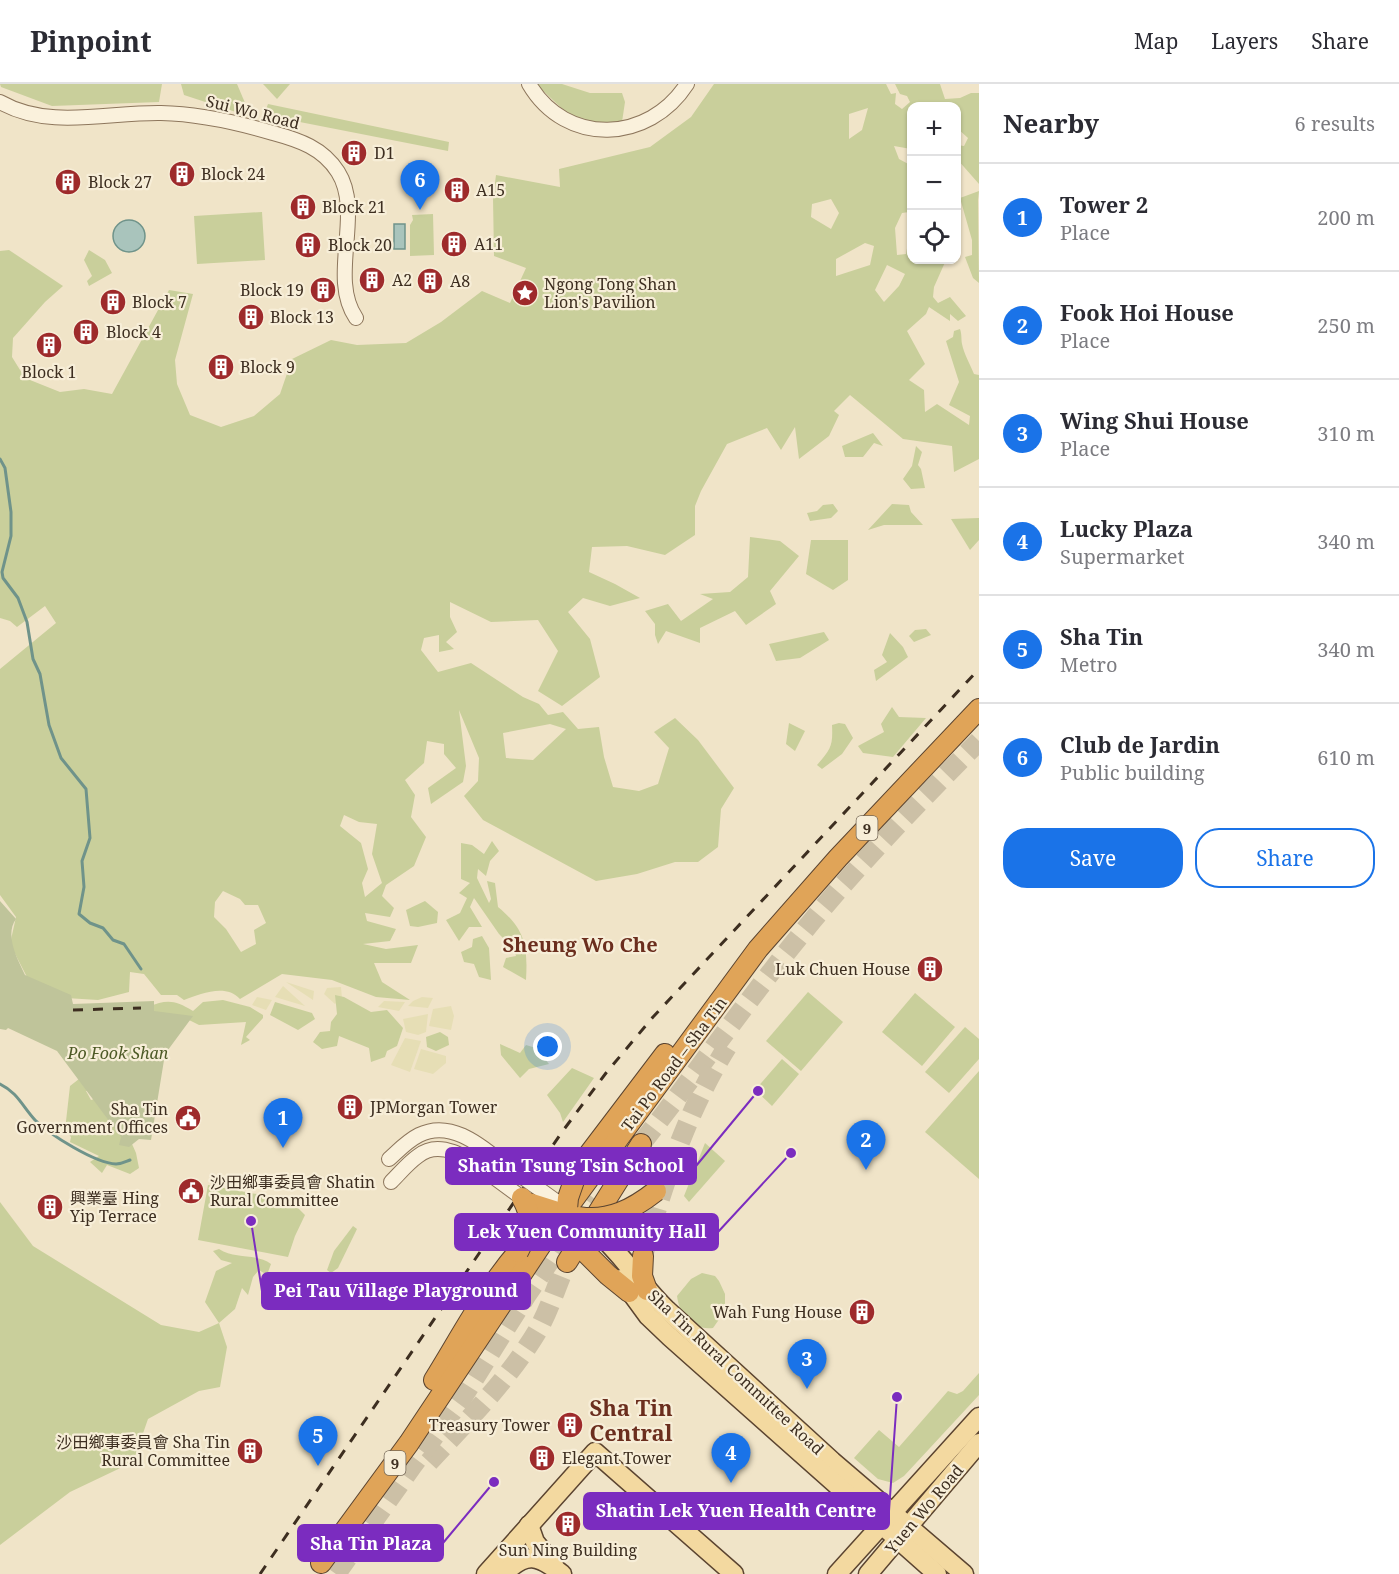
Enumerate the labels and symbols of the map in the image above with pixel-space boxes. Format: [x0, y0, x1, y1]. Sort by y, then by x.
street label: Sui Wo Road [204, 90, 302, 134]
building icon: D1 [339, 138, 369, 168]
place label: D1 [374, 142, 395, 164]
building icon: Block 24 [167, 159, 197, 189]
pin: 6 [400, 160, 440, 210]
place label: Block 24 [201, 163, 265, 185]
building icon: Block 27 [53, 167, 83, 197]
place label: Block 27 [88, 171, 152, 193]
building icon: A15 [442, 175, 472, 205]
place label: A15 [476, 179, 505, 201]
building icon: Block 21 [288, 192, 318, 222]
place label: Block 21 [322, 196, 386, 218]
building icon: A11 [439, 229, 469, 259]
building icon: Block 20 [293, 230, 323, 260]
place label: A11 [474, 233, 503, 255]
place label: Block 20 [328, 234, 392, 256]
building icon: A2 [357, 265, 387, 295]
building icon: A8 [415, 266, 445, 296]
place label: A2 [392, 269, 412, 291]
place label: A8 [450, 270, 470, 292]
place label: Ngong Tong Shan Lion's Pavilion [544, 273, 677, 313]
building icon: Block 19 [308, 275, 338, 305]
place icon: Ngong Tong Shan Lion's Pavilion [510, 278, 540, 308]
place label: Block 19 [240, 279, 304, 301]
building icon: Block 7 [98, 287, 128, 317]
place label: Block 7 [132, 291, 187, 313]
building icon: Block 13 [236, 302, 266, 332]
place label: Block 13 [270, 306, 334, 328]
building icon: Block 4 [71, 317, 101, 347]
place label: Block 4 [106, 321, 161, 343]
building icon: Block 1 [34, 330, 64, 360]
building icon: Block 9 [206, 352, 236, 382]
place label: Block 9 [240, 356, 295, 378]
place label: Block 1 [22, 361, 77, 383]
road number: 9 [856, 816, 878, 840]
district label: Sheung Wo Che [502, 931, 658, 958]
building icon: Luk Chuen House [915, 954, 945, 984]
place label: Luk Chuen House [775, 958, 910, 980]
street label: Tai Po Road – Sha Tin [616, 992, 732, 1136]
your location [533, 1032, 562, 1061]
park label: Po Fook Shan [67, 1042, 169, 1064]
building icon: JPMorgan Tower [335, 1092, 365, 1122]
place label: JPMorgan Tower [369, 1096, 498, 1118]
place label: Sha Tin Government Offices [16, 1098, 168, 1138]
pin: 1 [264, 1098, 302, 1148]
public building icon: Sha Tin Government Offices [173, 1103, 203, 1133]
pin: 2 [846, 1120, 886, 1170]
callout: Shatin Tsung Tsin School [446, 1148, 696, 1184]
text: Shatin Tsung Tsin School [458, 1153, 685, 1177]
place label: 沙田鄉事委員會 Shatin Rural Committee [210, 1171, 375, 1211]
public building icon: 沙田鄉事委員會 Shatin Rural Committee [176, 1176, 206, 1206]
place label: 興業臺 Hing Yip Terrace [69, 1187, 159, 1227]
building icon: 興業臺 Hing Yip Terrace [35, 1192, 65, 1222]
callout: Lek Yuen Community Hall [455, 1214, 718, 1250]
text: Lek Yuen Community Hall [467, 1219, 707, 1243]
callout: Pei Tau Village Playground [262, 1273, 530, 1309]
text: Pei Tau Village Playground [274, 1278, 518, 1302]
street label: Sha Tin Rural Committee Road [643, 1285, 829, 1460]
building icon: Wah Fung House [847, 1297, 877, 1327]
place label: Wah Fung House [712, 1301, 842, 1323]
pin: 3 [788, 1340, 826, 1389]
district label: Sha Tin Central [589, 1392, 673, 1447]
building icon: Treasury Tower [555, 1410, 585, 1440]
place label: Treasury Tower [429, 1414, 550, 1436]
pin: 5 [298, 1416, 338, 1466]
place label: 沙田鄉事委員會 Sha Tin Rural Committee [57, 1431, 230, 1471]
pin: 4 [712, 1434, 750, 1483]
building icon: 沙田鄉事委員會 Sha Tin Rural Committee [235, 1436, 265, 1466]
building icon: Elegant Tower [527, 1443, 557, 1473]
place label: Elegant Tower [562, 1447, 672, 1469]
road number: 9 [384, 1451, 406, 1475]
street label: Yuen Wo Road [879, 1459, 968, 1559]
callout: Shatin Lek Yuen Health Centre [584, 1493, 889, 1529]
text: Shatin Lek Yuen Health Centre [596, 1498, 876, 1522]
building icon: Sun Ning Building [553, 1509, 583, 1539]
callout: Sha Tin Plaza [298, 1525, 443, 1561]
text: Sha Tin Plaza [310, 1531, 432, 1555]
place label: Sun Ning Building [499, 1539, 638, 1561]

